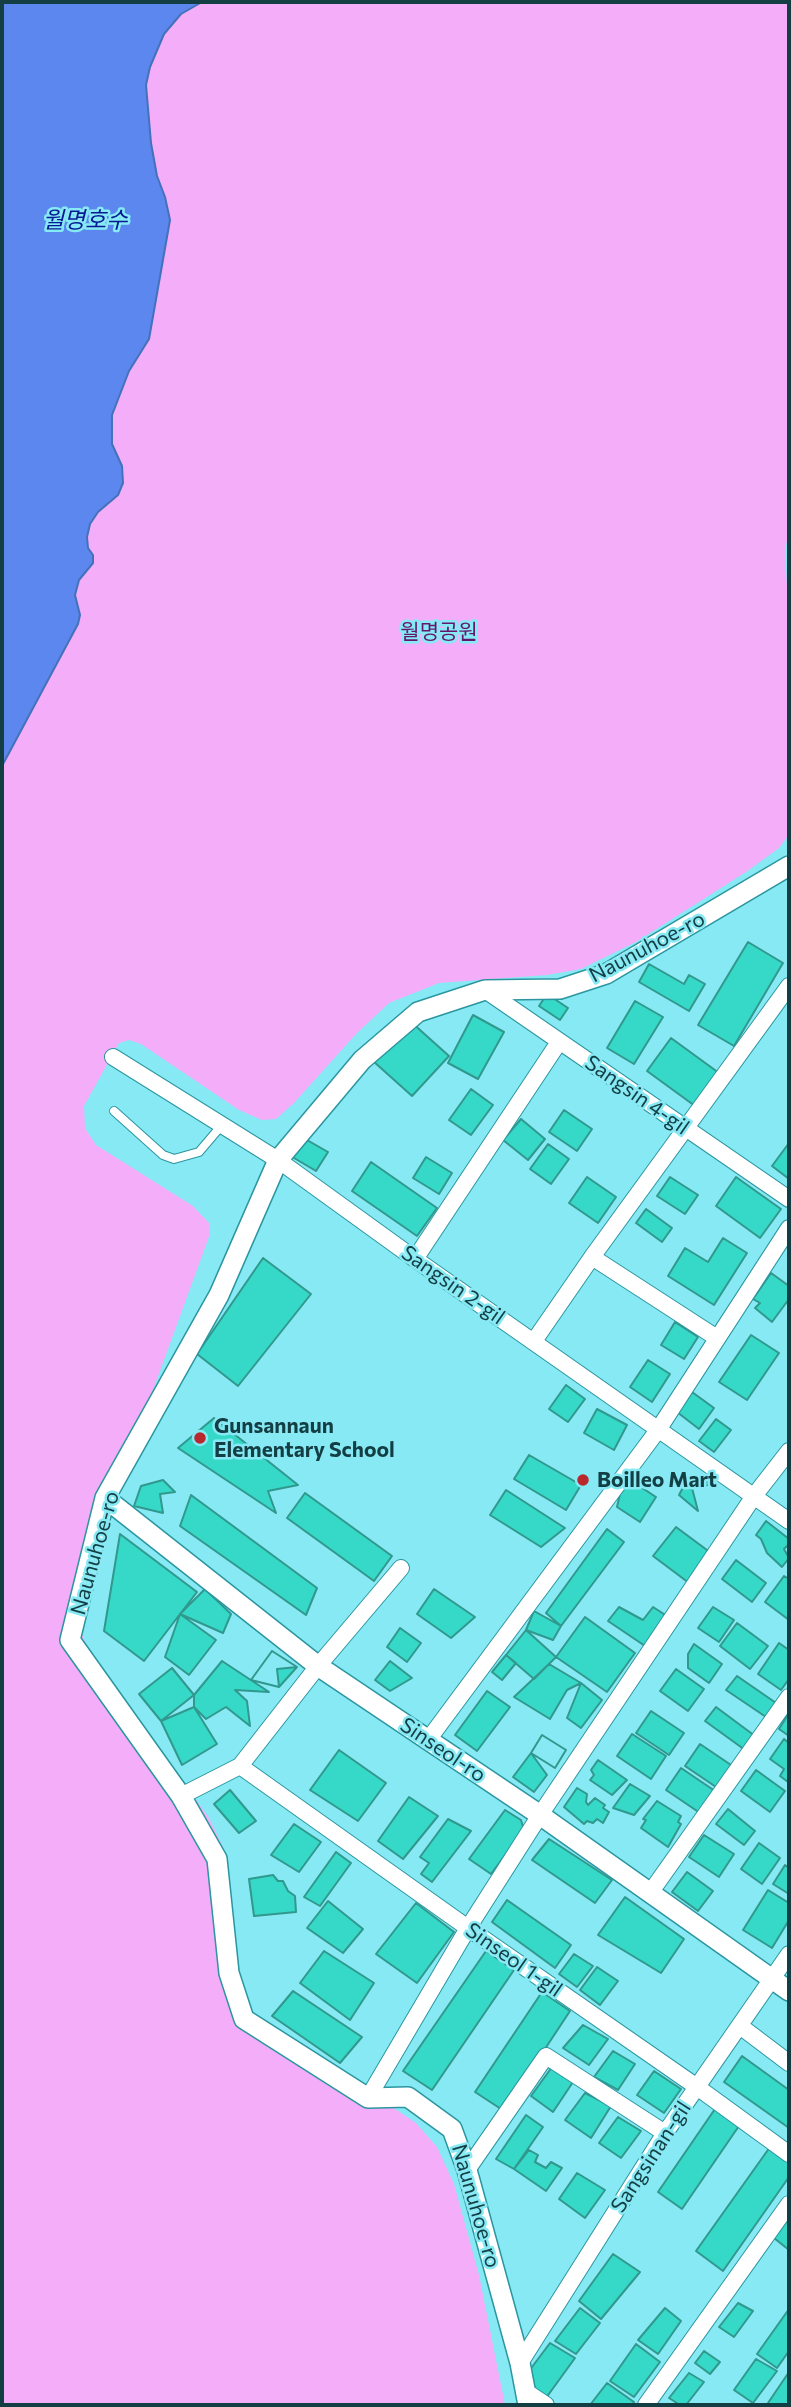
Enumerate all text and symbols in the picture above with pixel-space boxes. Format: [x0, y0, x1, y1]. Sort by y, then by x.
water label: 월명호수 [43, 206, 127, 234]
park label: 월명공원 [400, 619, 478, 645]
street label: Naunuhoe-ro [585, 906, 709, 988]
street label: Sangsin 4-gil [580, 1050, 694, 1140]
street label: Sangsin 2-gil [396, 1240, 510, 1330]
place label: Gunsannaun Elementary School [214, 1413, 395, 1463]
marker: Gunsannaun Elementary School [192, 1430, 208, 1446]
place label: Boilleo Mart [597, 1467, 717, 1493]
marker: Boilleo Mart [575, 1472, 591, 1488]
street label: Naunuhoe-ro [65, 1488, 125, 1618]
street label: Sinseol-ro [395, 1712, 491, 1788]
street label: Sinseol 1-gil [461, 1917, 567, 2003]
street label: Sangsinan-gil [606, 2097, 696, 2217]
street label: Naunuhoe-ro [446, 2141, 506, 2271]

